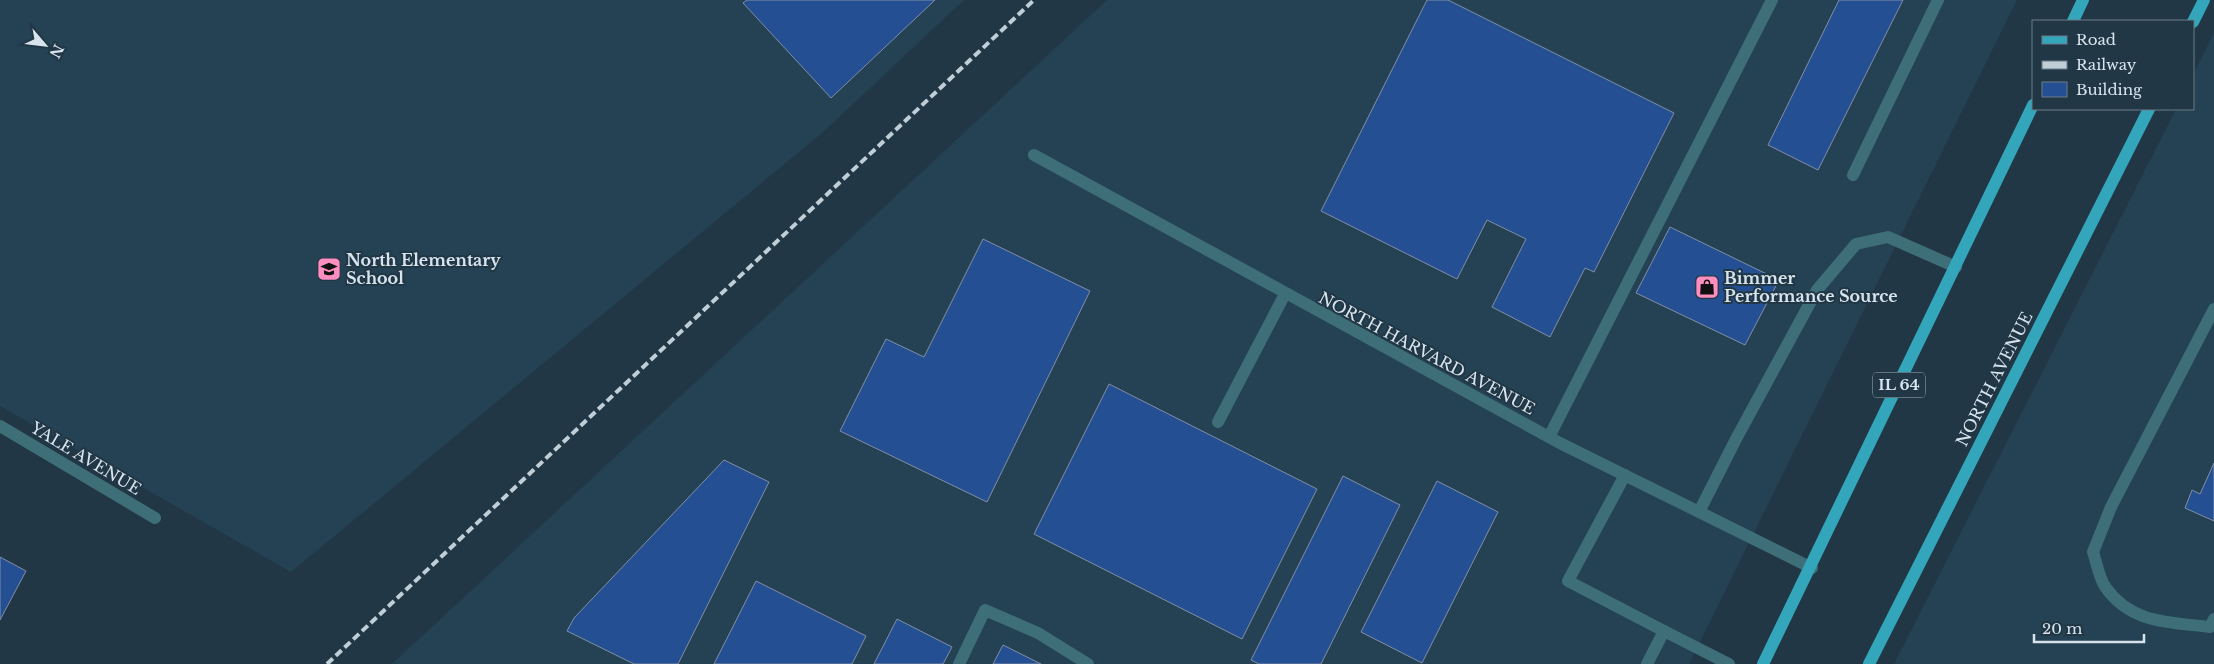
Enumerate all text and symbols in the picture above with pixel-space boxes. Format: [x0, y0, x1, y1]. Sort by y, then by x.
north arrow [20, 20, 70, 70]
legend [2032, 20, 2194, 110]
text: Road [2076, 30, 2116, 49]
text: N [45, 41, 68, 61]
text: Railway [2076, 55, 2137, 74]
text: Building [2076, 80, 2143, 99]
place label: North Elementary School [346, 250, 501, 288]
school or university icon: North Elementary School [316, 256, 342, 282]
place label: Bimmer Performance Source [1724, 268, 1898, 306]
shop icon: Bimmer Performance Source [1694, 274, 1720, 300]
street label: NORTH HARVARD AVENUE [1315, 287, 1539, 419]
street label: NORTH AVENUE [1951, 308, 2037, 450]
road number: IL 64 [1873, 372, 1925, 398]
street label: YALE AVENUE [26, 417, 145, 499]
scale bar [2034, 612, 2144, 644]
text: 20 m [2042, 619, 2082, 638]

